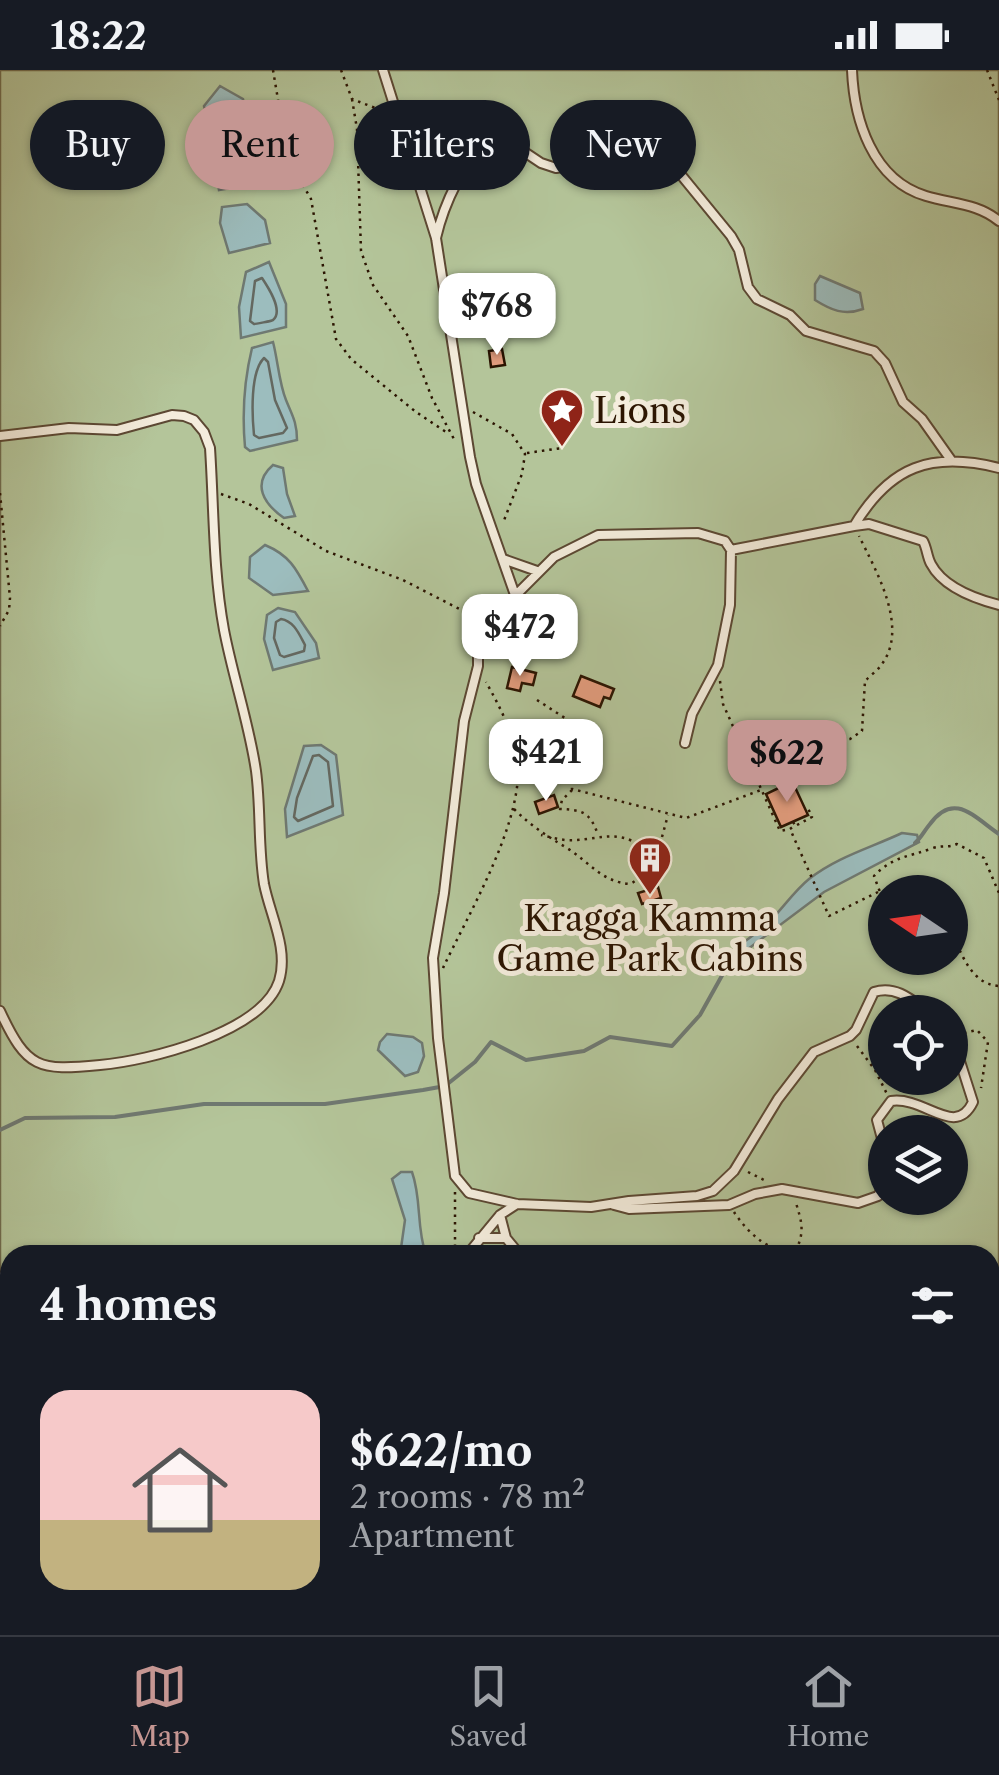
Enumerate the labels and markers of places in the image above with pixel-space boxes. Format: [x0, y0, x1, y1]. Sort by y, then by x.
pin: $768 [438, 273, 556, 358]
place icon: Lions [539, 387, 585, 448]
place label: Lions [594, 389, 686, 432]
pin: $472 [461, 594, 579, 679]
pin: $421 [487, 719, 605, 804]
pin: $622 [728, 720, 846, 805]
building icon: Kragga Kamma Game Park Cabins [627, 835, 673, 896]
place label: Kragga Kamma Game Park Cabins [496, 897, 804, 980]

